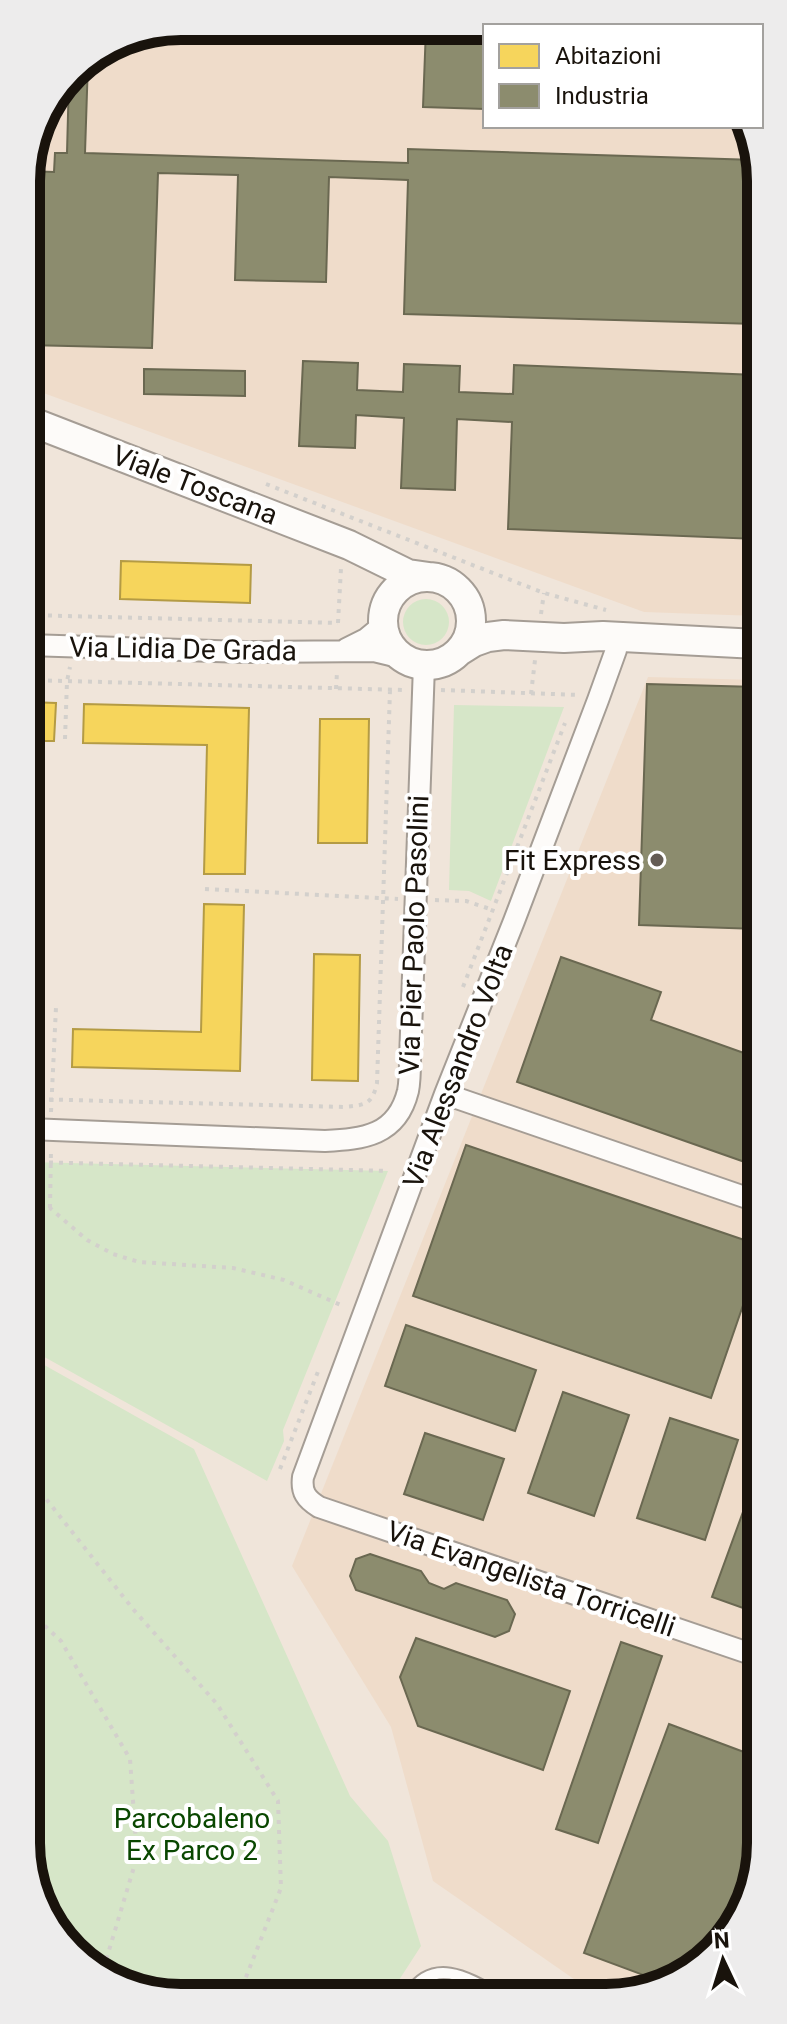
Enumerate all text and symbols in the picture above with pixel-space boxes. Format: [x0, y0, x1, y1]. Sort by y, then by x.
legend [483, 24, 763, 128]
text: Abitazioni [555, 42, 661, 70]
text: Industria [555, 82, 649, 110]
street label: Viale Toscana [108, 438, 282, 532]
street label: Via Lidia De Grada [69, 631, 297, 667]
street label: Via Pier Paolo Pasolini [393, 794, 435, 1076]
place label: Fit Express [504, 844, 641, 877]
marker: Fit Express [648, 851, 666, 869]
street label: Via Alessandro Volta [396, 939, 520, 1193]
street label: Via Evangelista Torricelli [382, 1514, 680, 1644]
park label: Parcobaleno Ex Parco 2 [114, 1802, 270, 1867]
north arrow [683, 1920, 763, 2000]
text: N [713, 1928, 730, 1954]

